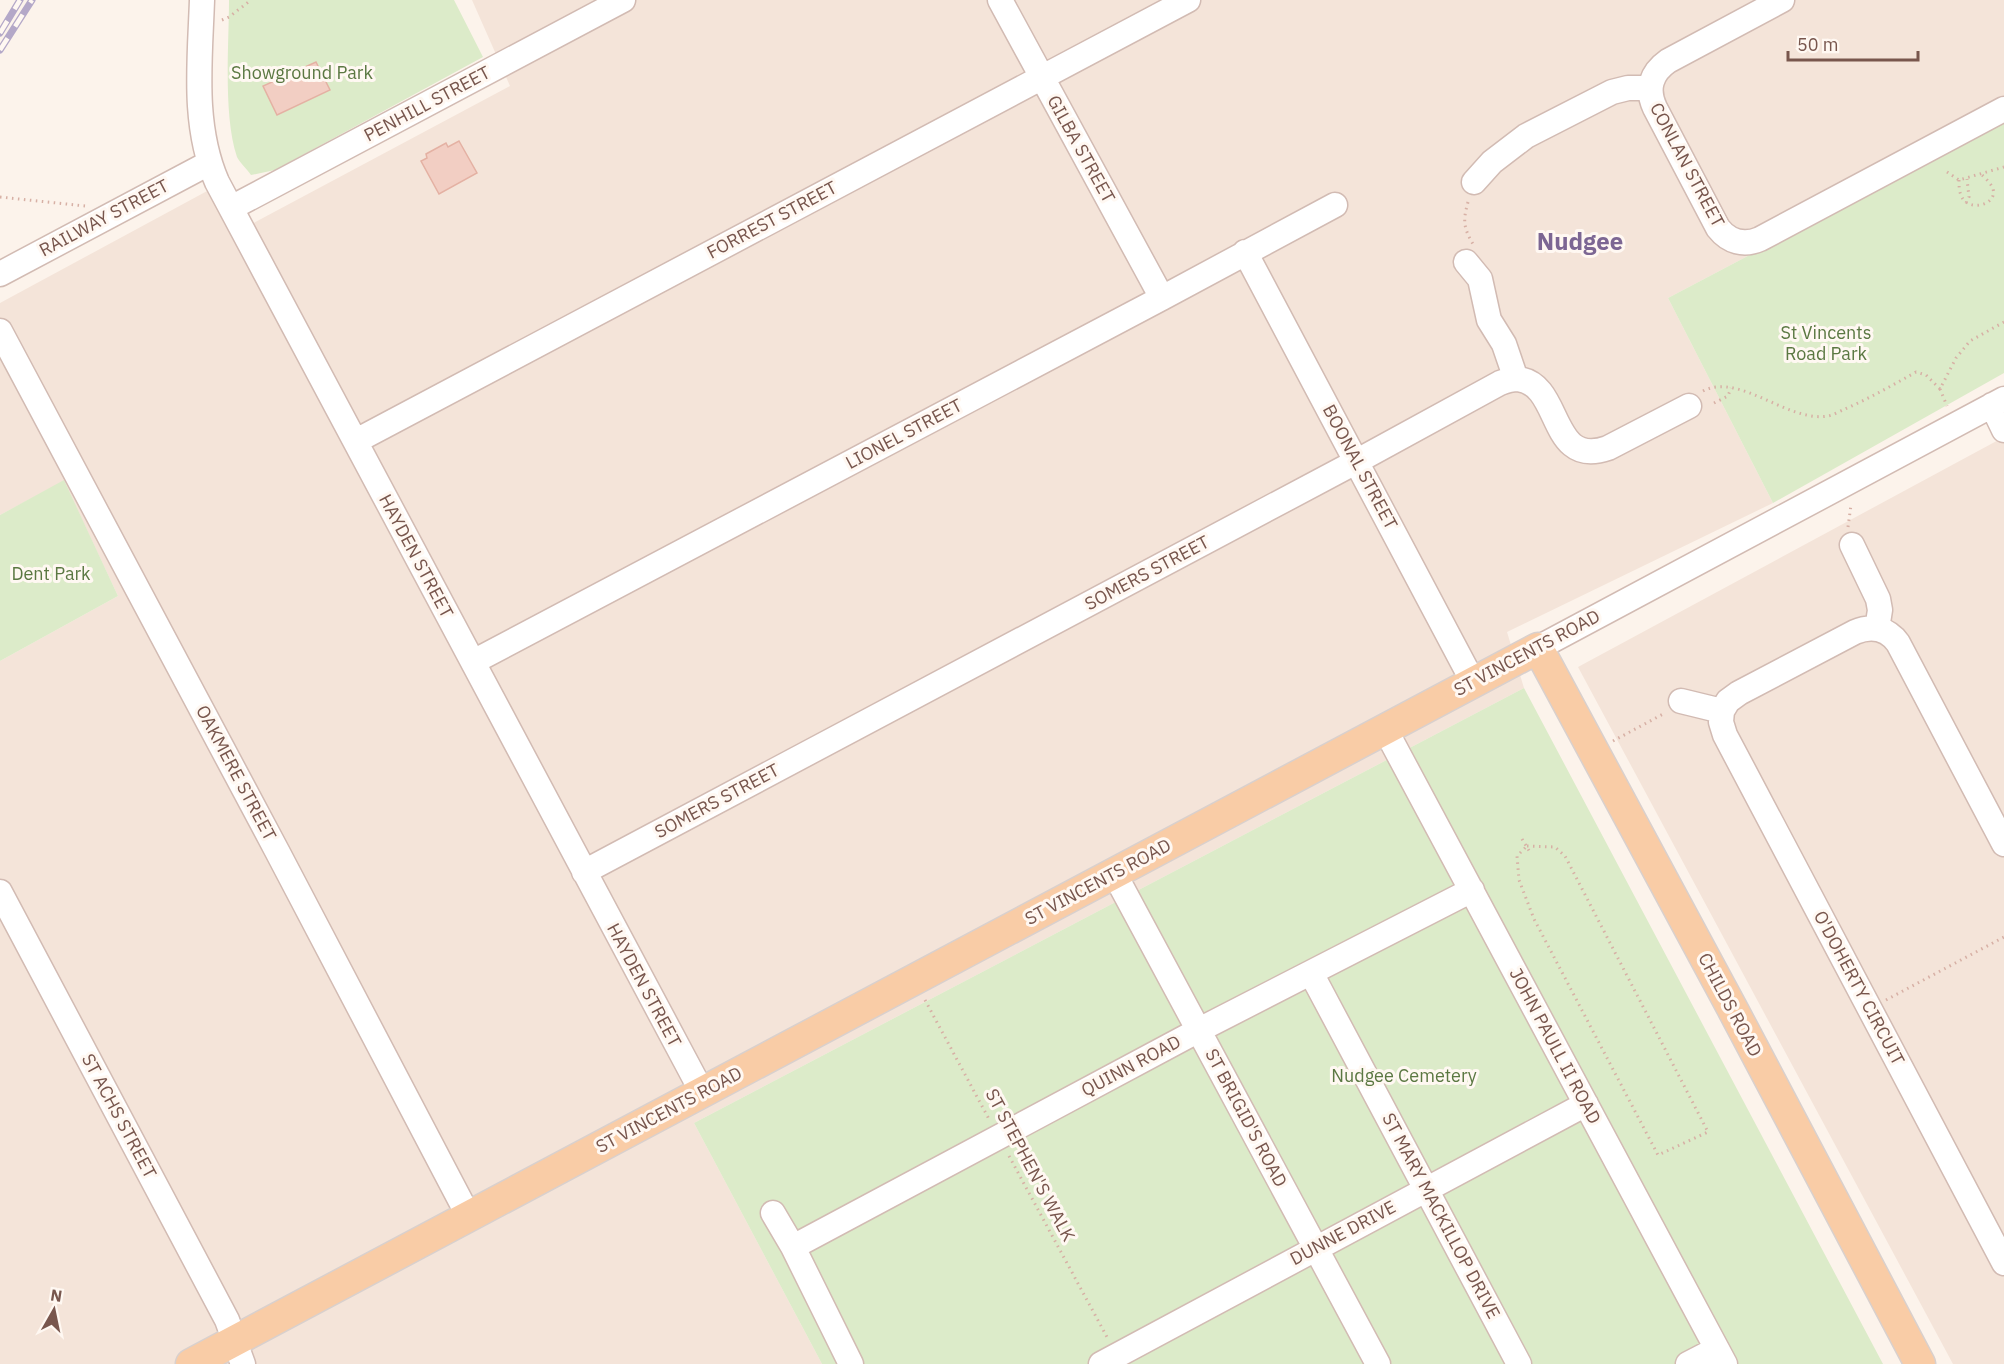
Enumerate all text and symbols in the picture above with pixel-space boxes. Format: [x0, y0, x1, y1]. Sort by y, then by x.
scale bar [1788, 24, 1918, 62]
text: 50 m [1797, 33, 1839, 56]
park label: Showground Park [231, 61, 373, 84]
street label: PENHILL STREET [360, 61, 494, 146]
street label: GILBA STREET [1042, 91, 1120, 207]
street label: CONLAN STREET [1645, 99, 1730, 231]
street label: RAILWAY STREET [35, 174, 173, 261]
street label: FORREST STREET [703, 176, 841, 264]
district label: Nudgee [1537, 225, 1623, 257]
park label: St Vincents Road Park [1781, 321, 1871, 365]
street label: LIONEL STREET [842, 393, 966, 474]
street label: BOONAL STREET [1318, 400, 1403, 533]
street label: HAYDEN STREET [374, 490, 459, 622]
street label: SOMERS STREET [1080, 530, 1213, 615]
park label: Dent Park [11, 562, 91, 585]
street label: ST VINCENTS ROAD [1450, 604, 1604, 701]
street label: OAKMERE STREET [191, 701, 282, 844]
street label: SOMERS STREET [650, 758, 783, 843]
street label: ST VINCENTS ROAD [1021, 833, 1175, 930]
street label: O'DOHERTY CIRCUIT [1809, 907, 1910, 1069]
street label: HAYDEN STREET [602, 919, 687, 1051]
street label: CHILDS ROAD [1693, 949, 1767, 1061]
street label: JOHN PAULL II ROAD [1505, 964, 1606, 1128]
street label: QUINN ROAD [1077, 1030, 1184, 1101]
street label: ST BRIGID'S ROAD [1200, 1045, 1293, 1191]
street label: ST ACHS STREET [77, 1049, 162, 1182]
street label: ST VINCENTS ROAD [592, 1061, 746, 1158]
park label: Nudgee Cemetery [1331, 1064, 1477, 1087]
street label: ST STEPHEN'S WALK [980, 1084, 1081, 1246]
street label: ST MARY MACKILLOP DRIVE [1377, 1109, 1506, 1323]
street label: DUNNE DRIVE [1286, 1195, 1400, 1270]
north arrow [24, 1280, 84, 1340]
text: N [49, 1284, 64, 1306]

